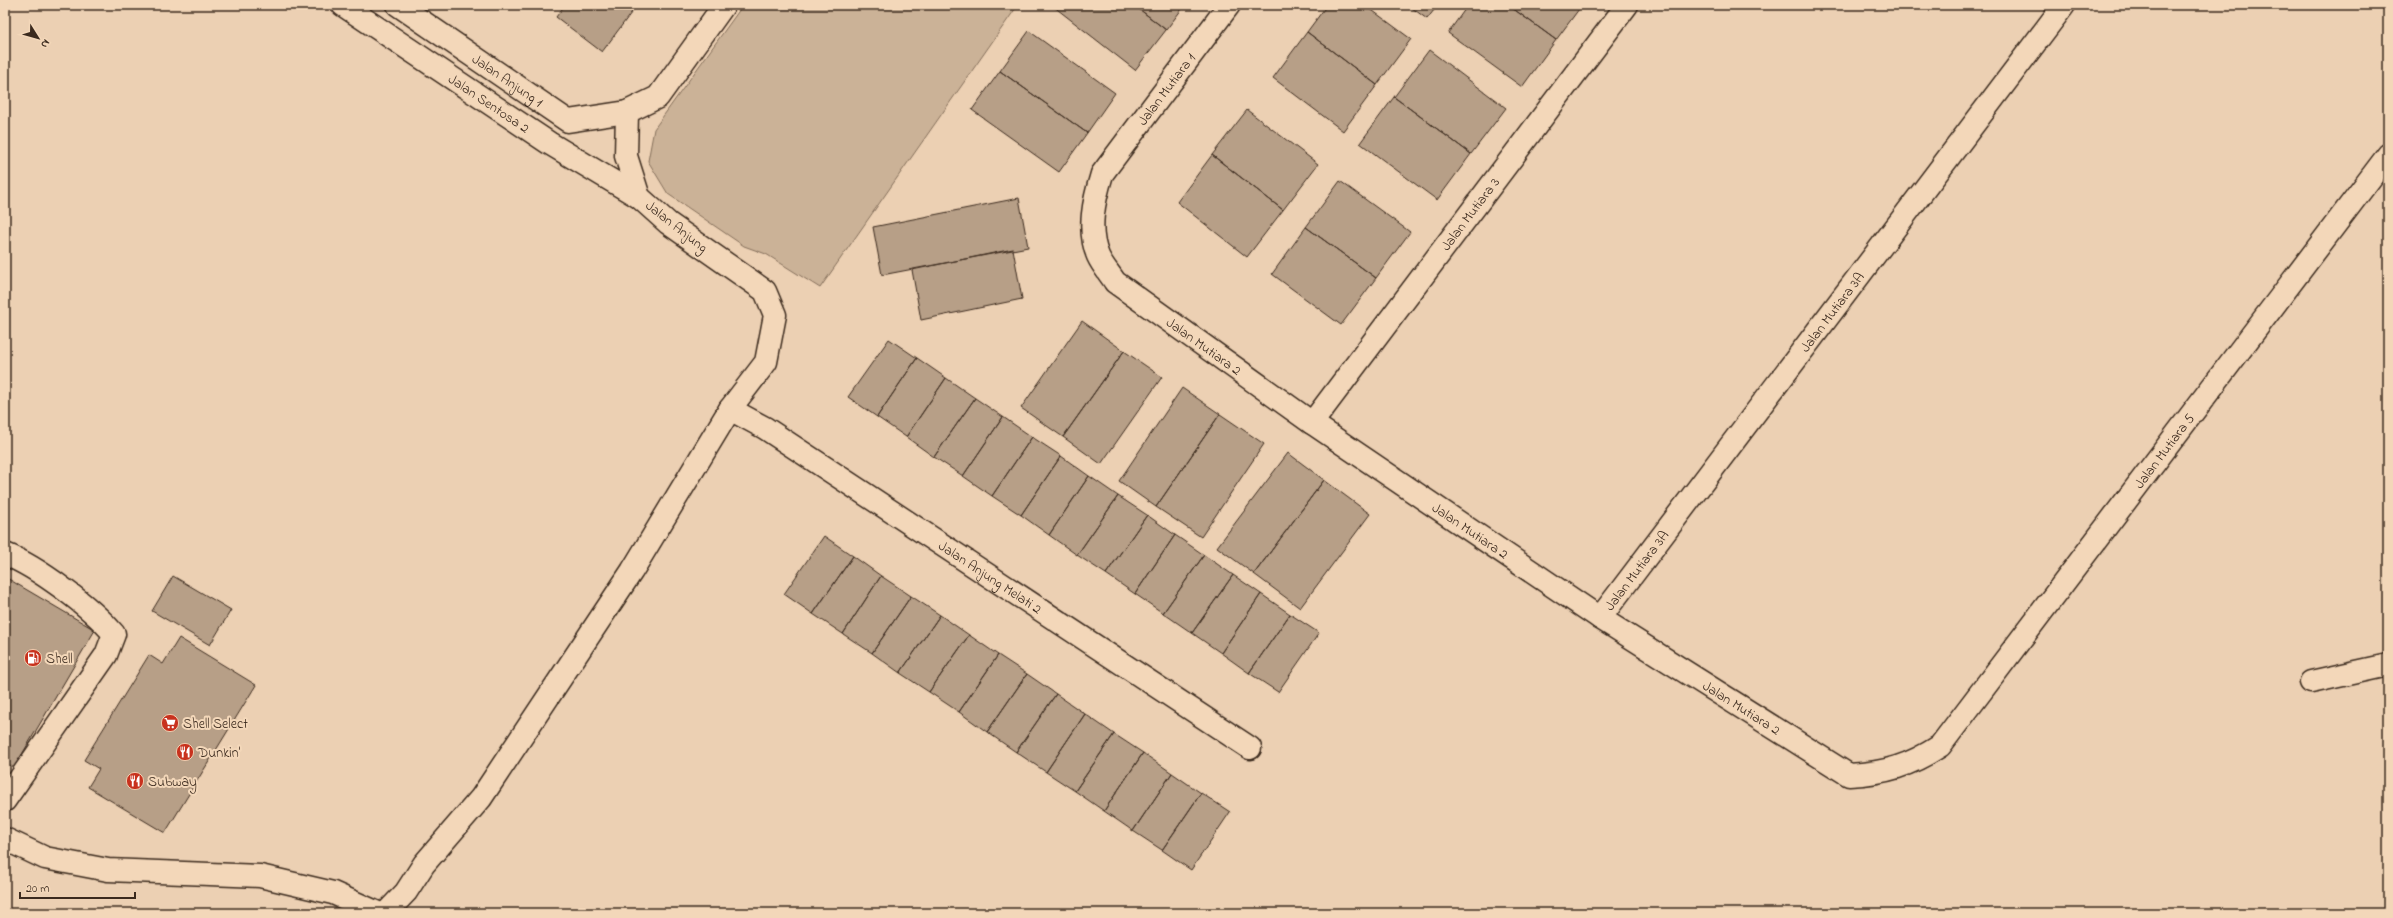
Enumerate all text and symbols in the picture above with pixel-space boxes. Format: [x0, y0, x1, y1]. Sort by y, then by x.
north arrow [18, 18, 58, 58]
text: N [37, 36, 54, 51]
street label: Jalan Anjung 1 [467, 49, 547, 113]
street label: Jalan Mutiara 1 [1133, 49, 1202, 130]
street label: Jalan Sentosa 2 [443, 69, 533, 139]
street label: Jalan Mutiara 3 [1436, 173, 1506, 256]
street label: Jalan Anjung [640, 196, 712, 259]
street label: Jalan Mutiara 3A [1796, 268, 1870, 357]
street label: Jalan Mutiara 2 [1161, 313, 1245, 381]
street label: Jalan Mutiara 5 [2130, 410, 2200, 494]
street label: Jalan Mutiara 2 [1427, 498, 1512, 565]
street label: Jalan Mutiara 3A [1600, 527, 1675, 616]
street label: Jalan Anjung Melati 2 [934, 536, 1046, 620]
fuel station icon: Shell [23, 648, 43, 668]
place label: Shell [46, 649, 73, 670]
street label: Jalan Mutiara 2 [1698, 676, 1784, 741]
supermarket icon: Shell Select [160, 713, 180, 733]
place label: Shell Select [183, 714, 248, 735]
restaurant icon: Dunkin' [175, 742, 195, 762]
place label: Dunkin' [197, 743, 241, 764]
restaurant icon: Subway [125, 771, 145, 791]
place label: Subway [148, 772, 197, 794]
scale bar [20, 874, 135, 900]
text: 20 m [26, 880, 49, 898]

